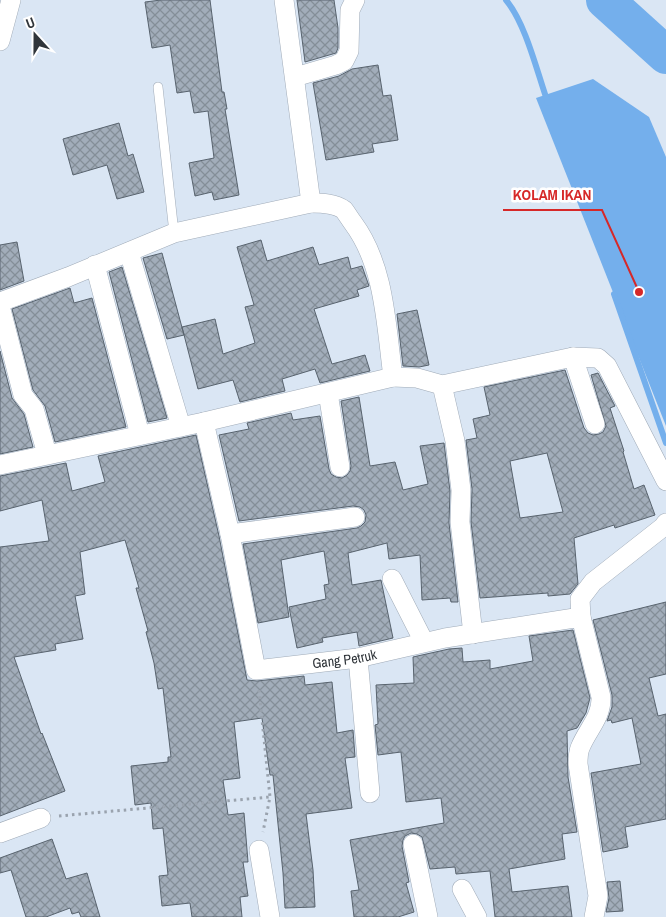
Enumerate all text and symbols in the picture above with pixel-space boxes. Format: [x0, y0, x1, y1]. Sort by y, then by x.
north arrow [10, 10, 60, 60]
text: U [23, 13, 37, 33]
callout: KOLAM IKAN [503, 180, 602, 210]
text: KOLAM IKAN [513, 184, 591, 205]
street label: Gang Petruk [311, 645, 378, 672]

